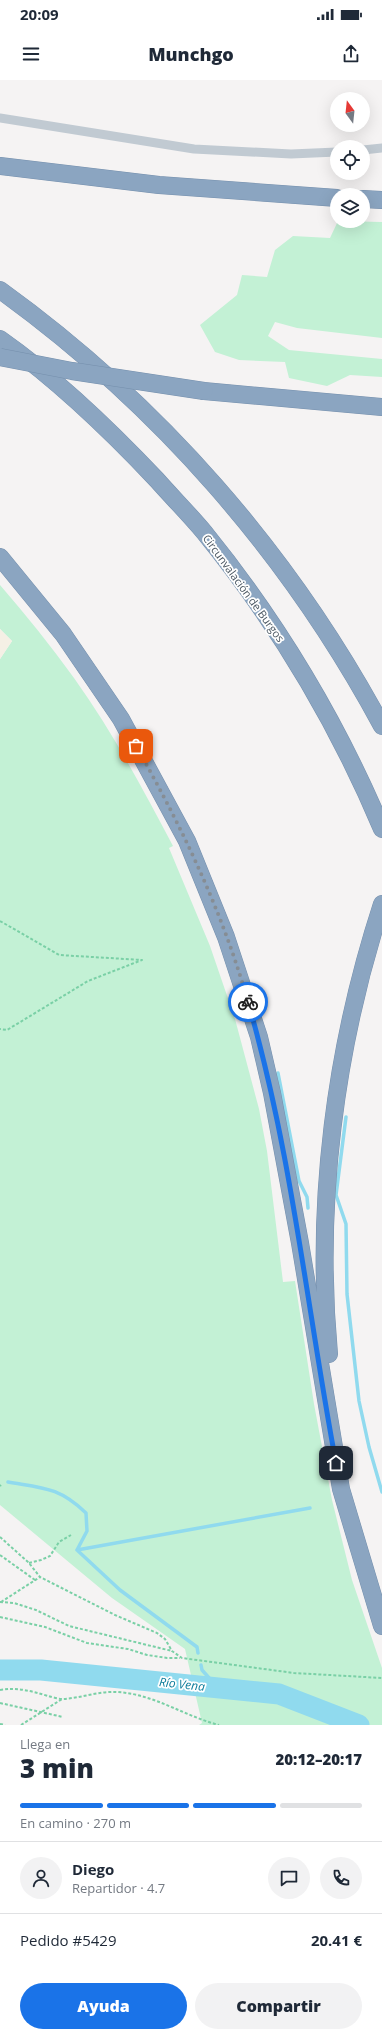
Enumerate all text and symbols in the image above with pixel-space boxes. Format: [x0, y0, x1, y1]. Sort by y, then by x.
text: 20:09 [20, 4, 59, 24]
text: Munchgo [148, 42, 234, 66]
icon: menu [20, 43, 42, 65]
icon: share [340, 43, 362, 65]
north arrow [330, 92, 370, 132]
map controls [330, 92, 370, 228]
button: locate [330, 140, 370, 180]
button: layers [330, 188, 370, 228]
street label: Circunvalación de Burgos [200, 531, 288, 645]
pin [119, 729, 153, 763]
icon: bag [125, 735, 147, 757]
courier [228, 982, 268, 1022]
icon: bike [237, 991, 259, 1013]
pin [319, 1446, 353, 1480]
icon: home [325, 1452, 347, 1474]
water label: Río Vena [158, 1673, 206, 1695]
text: Llega en [20, 1735, 70, 1753]
text: 20:12–20:17 [276, 1749, 362, 1769]
text: 3 min [20, 1750, 94, 1786]
text: En camino · 270 m [20, 1814, 131, 1832]
button: person [20, 1857, 62, 1899]
button: chat [268, 1857, 310, 1899]
button: phone [320, 1857, 362, 1899]
text: Diego [72, 1859, 114, 1879]
text: Repartidor · 4.7 [72, 1879, 165, 1897]
text: Pedido #5429 [20, 1930, 117, 1950]
text: 20.41 € [311, 1930, 362, 1950]
button: Ayuda [20, 1983, 187, 2029]
button: Compartir [195, 1983, 362, 2029]

